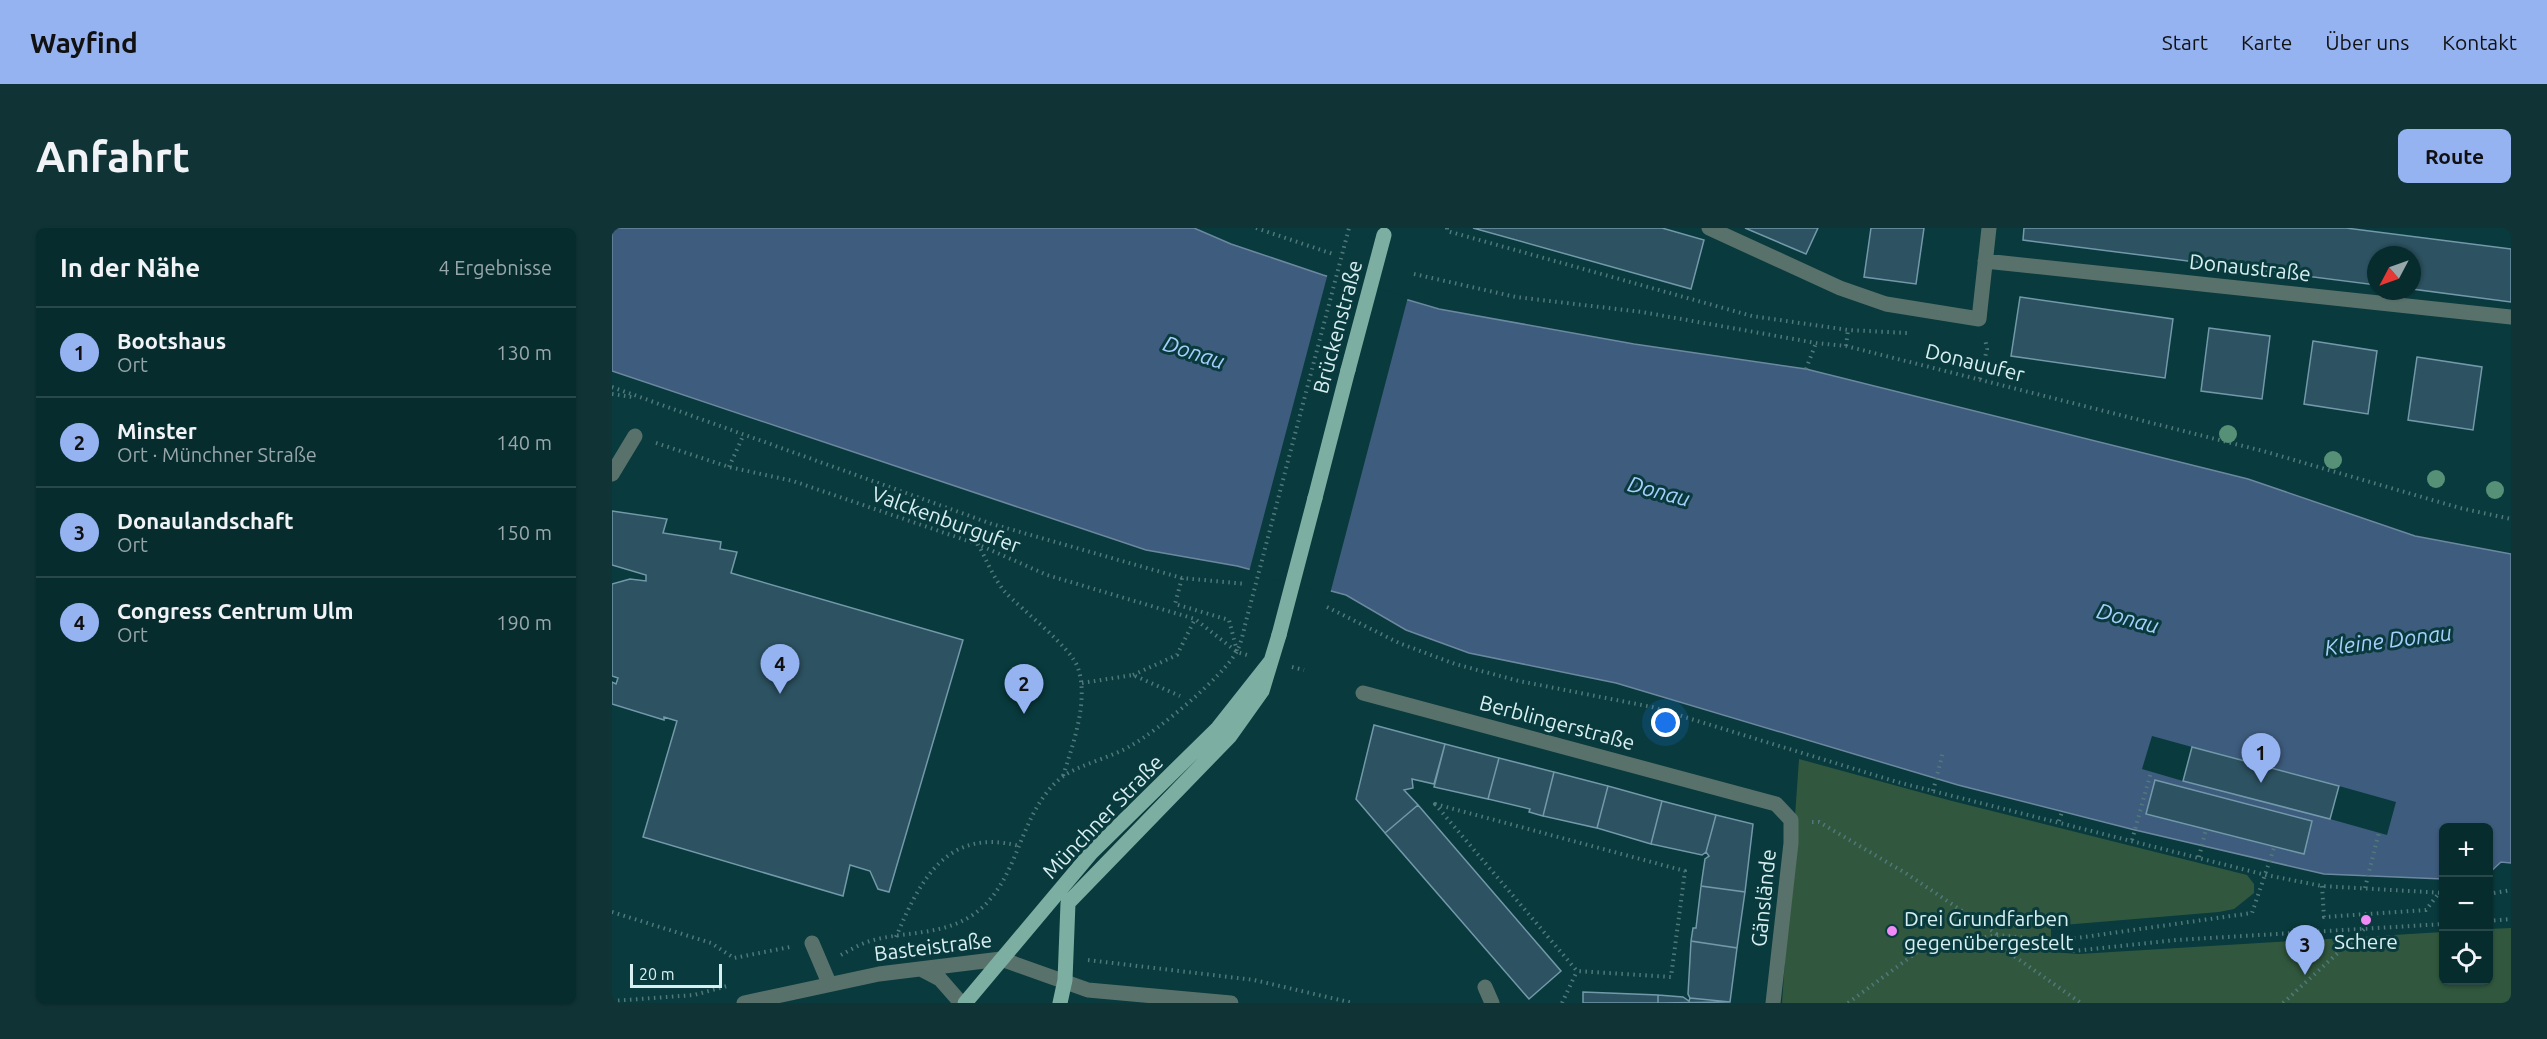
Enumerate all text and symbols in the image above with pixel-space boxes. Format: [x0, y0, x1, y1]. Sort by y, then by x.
text: Wayfind [30, 27, 138, 58]
text: Start [2162, 30, 2208, 54]
text: Karte [2241, 30, 2292, 54]
text: Über uns [2325, 30, 2409, 54]
text: Kontakt [2442, 30, 2517, 54]
button: Route [2398, 129, 2511, 183]
text: Anfahrt [36, 133, 190, 180]
north arrow [2367, 246, 2421, 300]
street label: Donaustraße [2188, 249, 2312, 285]
text: In der Nähe [60, 253, 200, 282]
text: 4 Ergebnisse [438, 256, 552, 279]
street label: Brückenstraße [1308, 257, 1366, 396]
text: Bootshaus [117, 328, 226, 353]
water label: Donau [1160, 330, 1228, 373]
street label: Donauufer [1923, 338, 2027, 386]
text: 1 [74, 341, 85, 364]
text: 130 m [496, 341, 552, 364]
text: Ort [117, 353, 148, 376]
text: Minster [117, 418, 197, 443]
text: 2 [74, 431, 85, 454]
text: 140 m [496, 431, 552, 454]
text: Ort · Münchner Straße [117, 443, 317, 466]
water label: Donau [1625, 470, 1693, 511]
street label: Valckenburgufer [869, 481, 1024, 557]
text: Donaulandschaft [117, 508, 293, 533]
text: 3 [74, 521, 85, 544]
text: 150 m [496, 521, 552, 544]
text: Ort [117, 533, 148, 556]
water label: Donau [2094, 597, 2162, 638]
text: Congress Centrum Ulm [117, 598, 353, 623]
text: 4 [74, 611, 85, 634]
text: 190 m [496, 611, 552, 634]
water label: Kleine Donau [2323, 619, 2453, 660]
text: Ort [117, 623, 148, 646]
pin: 4 [760, 644, 800, 694]
pin: 2 [1004, 664, 1044, 714]
street label: Berblingerstraße [1477, 690, 1638, 754]
your location [1651, 708, 1680, 737]
pin: 1 [2242, 734, 2280, 783]
street label: Münchner Straße [1037, 749, 1167, 883]
map controls [2439, 823, 2493, 985]
button: + [2439, 823, 2493, 877]
street label: Gänslände [1746, 848, 1780, 948]
button: − [2439, 877, 2493, 931]
place label: Drei Grundfarben gegenübergestelt [1904, 906, 2073, 954]
marker: Schere [2359, 913, 2373, 927]
marker: Drei Grundfarben gegenübergestelt [1885, 924, 1899, 938]
pin: 3 [2286, 926, 2324, 975]
street label: Basteistraße [873, 927, 993, 965]
place label: Schere [2334, 929, 2398, 953]
button: locate [2439, 931, 2493, 985]
scale bar [630, 961, 722, 988]
text: 20 m [639, 965, 675, 983]

